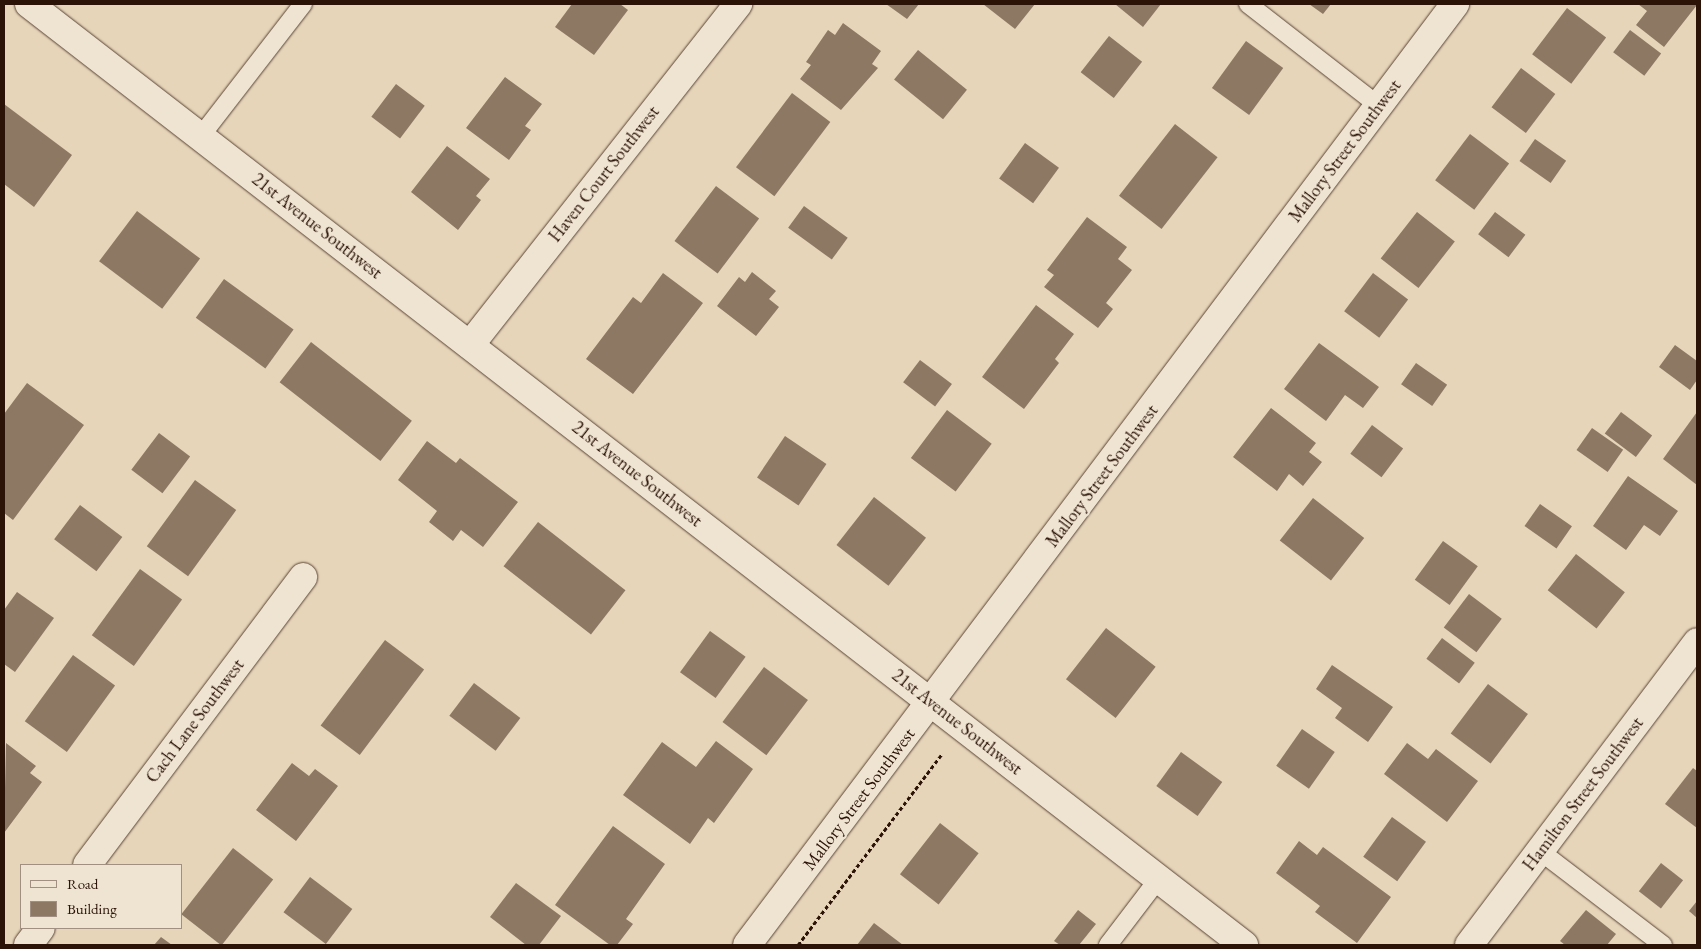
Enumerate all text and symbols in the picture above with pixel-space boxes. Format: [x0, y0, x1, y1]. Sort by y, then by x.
street label: Mallory Street Southwest [1284, 75, 1406, 227]
street label: Haven Court Southwest [544, 102, 664, 246]
street label: 21st Avenue Southwest [248, 168, 386, 284]
street label: Mallory Street Southwest [1041, 400, 1163, 552]
street label: 21st Avenue Southwest [568, 416, 706, 532]
street label: Cach Lane Southwest [141, 655, 249, 787]
street label: 21st Avenue Southwest [888, 664, 1026, 780]
street label: Hamilton Street Southwest [1518, 713, 1648, 875]
street label: Mallory Street Southwest [798, 723, 920, 875]
legend [20, 864, 182, 929]
text: Road [67, 874, 98, 893]
text: Building [67, 899, 117, 918]

